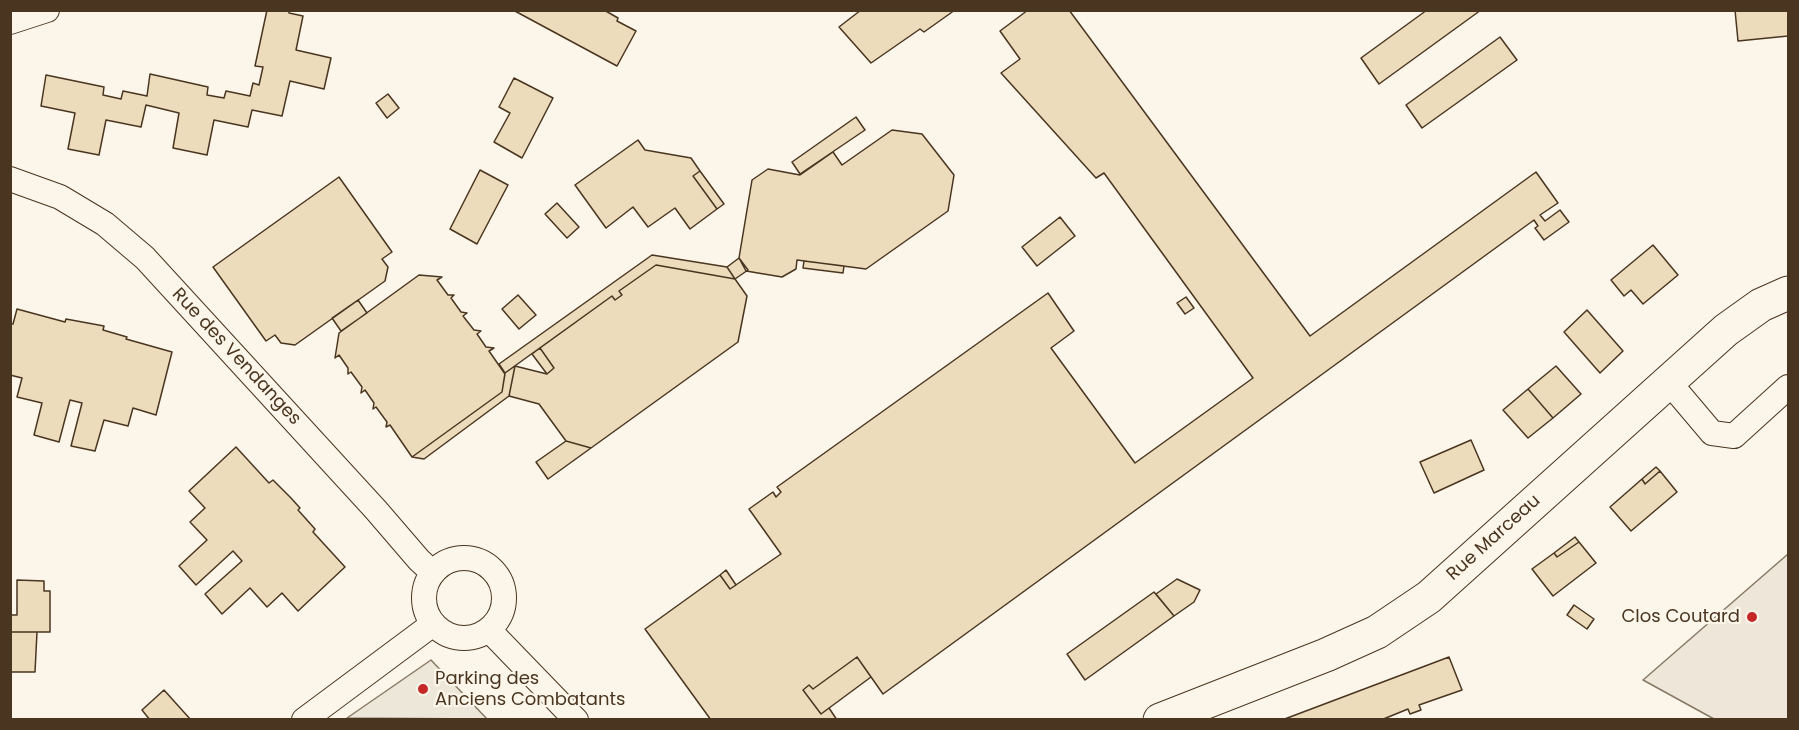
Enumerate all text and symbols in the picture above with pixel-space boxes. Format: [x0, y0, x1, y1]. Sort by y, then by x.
street label: Rue des Vendanges [167, 284, 305, 430]
street label: Rue Marceau [1443, 490, 1545, 586]
place label: Clos Coutard [1621, 606, 1740, 628]
marker: Clos Coutard [1745, 610, 1759, 624]
place label: Parking des Anciens Combatants [435, 668, 625, 710]
marker: Parking des Anciens Combatants [416, 682, 430, 696]

